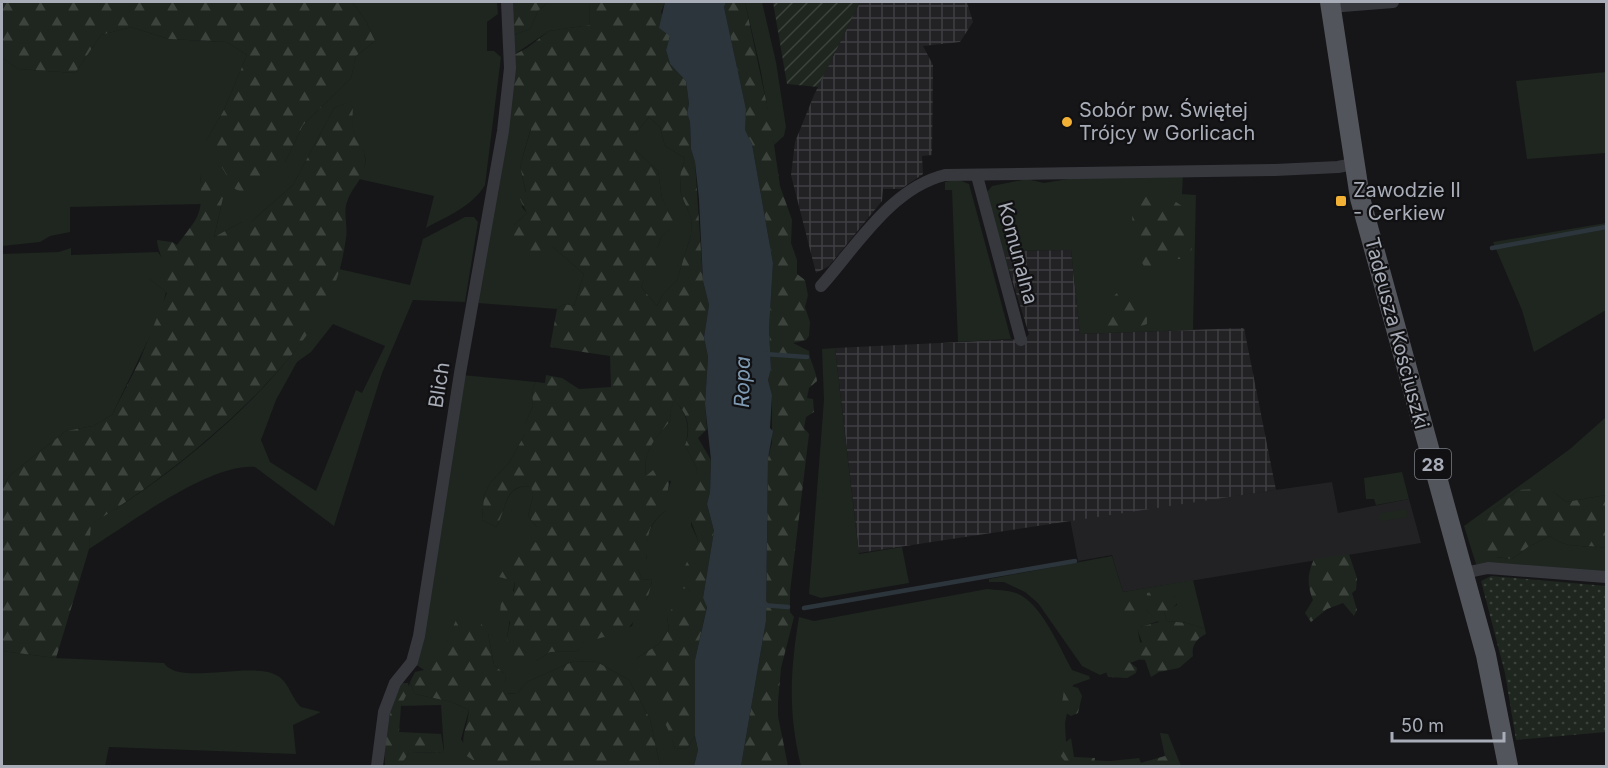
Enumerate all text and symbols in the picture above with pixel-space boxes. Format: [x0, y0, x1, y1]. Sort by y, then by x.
place label: Sobór pw. Świętej Trójcy w Gorlicach [1079, 97, 1255, 145]
marker: Sobór pw. Świętej Trójcy w Gorlicach [1060, 115, 1074, 129]
place label: Zawodzie II - Cerkiew [1353, 178, 1461, 225]
marker: Zawodzie II - Cerkiew [1334, 194, 1348, 208]
street label: Komunalna [993, 199, 1043, 307]
street label: Tadeusza Kościuszki [1360, 234, 1434, 432]
water label: Ropa [729, 356, 755, 408]
street label: Blich [424, 360, 454, 410]
road number: 28 [1415, 449, 1451, 479]
scale bar [1392, 705, 1504, 743]
text: 50 m [1401, 715, 1444, 736]

